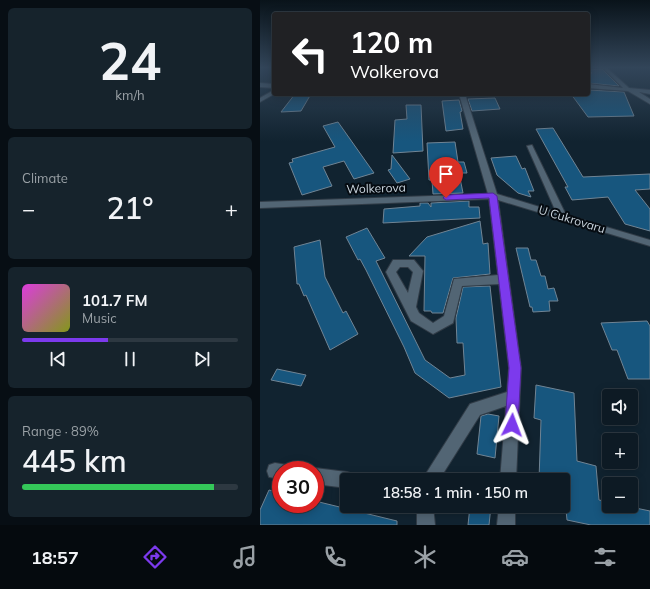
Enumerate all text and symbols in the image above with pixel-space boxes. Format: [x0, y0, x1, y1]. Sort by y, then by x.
text: 120 m [350, 25, 433, 60]
text: 24 [99, 28, 161, 93]
icon: left [284, 28, 336, 80]
text: Wolkerova [350, 60, 439, 83]
text: km/h [115, 87, 145, 103]
pin [429, 157, 463, 198]
icon: arrive [435, 163, 457, 185]
text: Climate [22, 170, 68, 186]
street label: Wolkerova [346, 179, 406, 197]
text: 21° [106, 189, 154, 227]
text: − [22, 195, 35, 223]
text: + [225, 195, 238, 223]
street label: U Cukrovaru [537, 202, 607, 236]
text: 101.7 FM [82, 291, 147, 310]
text: Music [82, 310, 117, 326]
icon: previous [47, 348, 69, 370]
icon: pause [119, 348, 141, 370]
icon: next [191, 348, 213, 370]
map controls [602, 389, 638, 513]
button: sound [602, 389, 638, 425]
position arrow [491, 404, 533, 446]
text: Range · 89% [22, 423, 99, 439]
button: + [602, 433, 638, 469]
text: 445 km [22, 442, 127, 480]
speed limit sign: 30 [272, 461, 324, 513]
button: − [602, 477, 638, 513]
text: 18:58 · 1 min · 150 m [382, 483, 528, 502]
icon: directions [141, 543, 169, 571]
icon: music [231, 543, 259, 571]
icon: phone [321, 543, 349, 571]
icon: climate [411, 543, 439, 571]
icon: car [501, 543, 529, 571]
icon: filters [591, 543, 619, 571]
text: 18:57 [31, 546, 79, 569]

